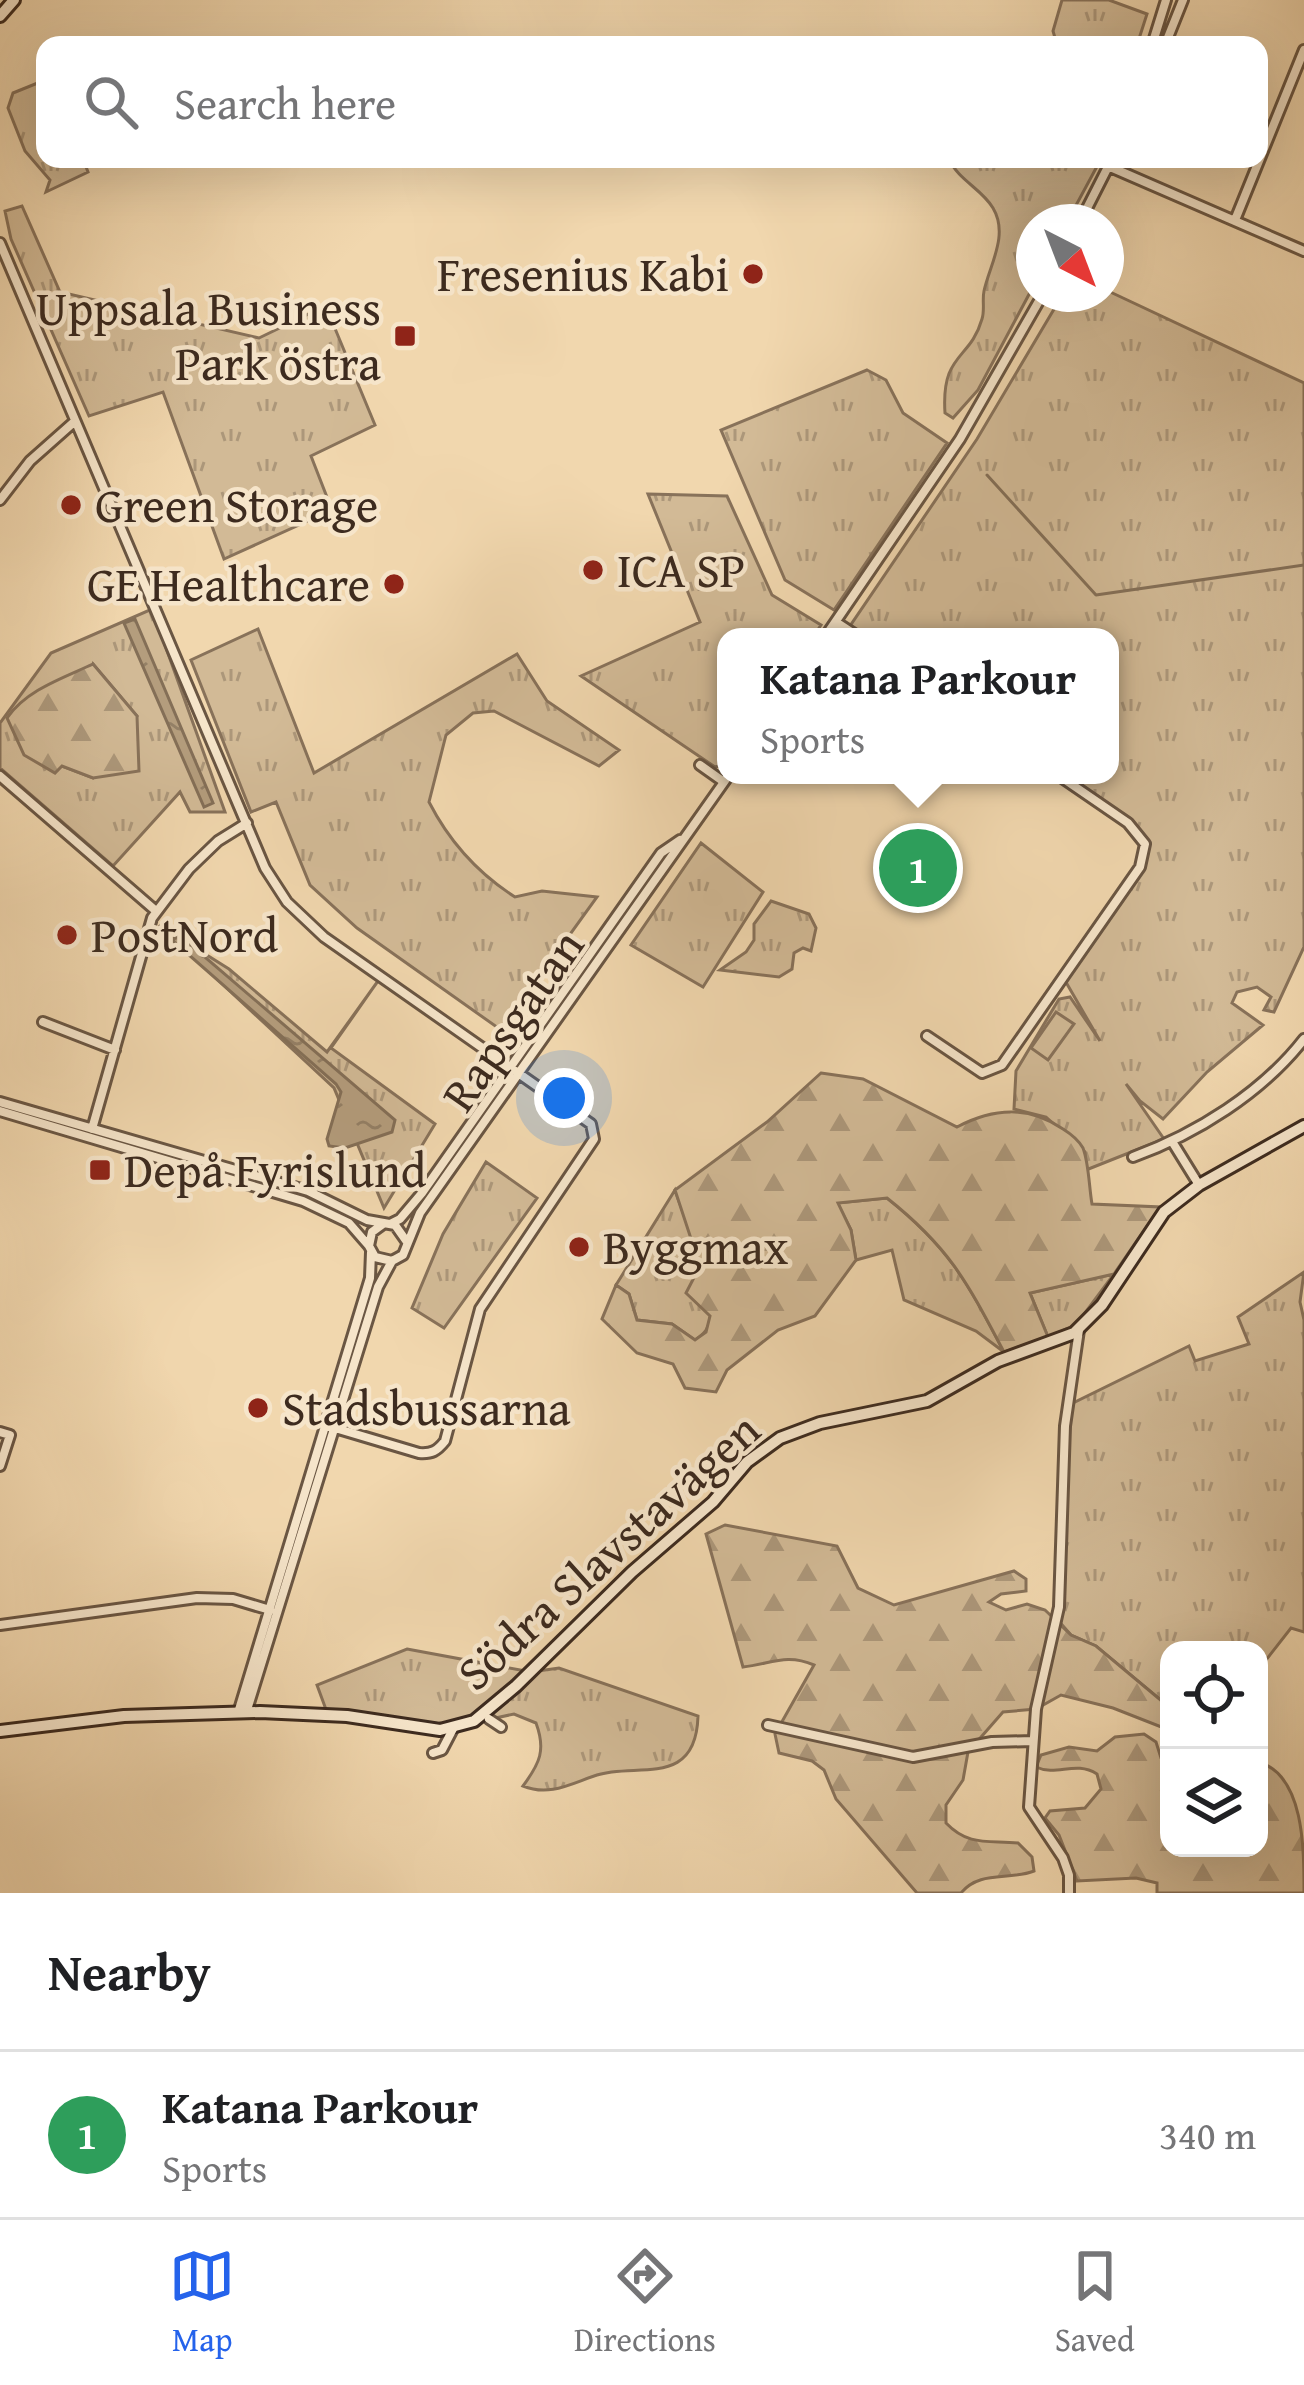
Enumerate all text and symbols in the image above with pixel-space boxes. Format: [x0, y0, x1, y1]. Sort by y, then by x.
search box [36, 36, 1268, 168]
icon: search [78, 69, 144, 135]
text: Search here [174, 70, 396, 135]
north arrow [1016, 204, 1124, 312]
place label: Fresenius Kabi [437, 238, 729, 309]
marker: Fresenius Kabi [740, 261, 766, 287]
place label: Uppsala Business Park östra [36, 272, 381, 398]
marker: Uppsala Business Park östra [392, 323, 418, 349]
place label: Green Storage [95, 469, 378, 540]
marker: Green Storage [58, 492, 84, 518]
place label: ICA SP [617, 534, 745, 605]
place label: GE Healthcare [87, 548, 370, 619]
marker: ICA SP [580, 557, 606, 583]
marker: GE Healthcare [381, 571, 407, 597]
popup [717, 628, 1119, 784]
text: Katana Parkour [760, 645, 1076, 710]
text: Sports [760, 710, 865, 767]
pin: 1 [879, 823, 957, 913]
place label: PostNord [91, 899, 278, 970]
street label: Rapsgatan [423, 914, 600, 1125]
marker: PostNord [54, 922, 80, 948]
your location [534, 1068, 594, 1128]
place label: Depå Fyrislund [124, 1134, 427, 1205]
marker: Depå Fyrislund [87, 1157, 113, 1183]
place label: Byggmax [603, 1211, 789, 1282]
marker: Byggmax [566, 1234, 592, 1260]
place label: Stadsbussarna [282, 1372, 571, 1443]
marker: Stadsbussarna [245, 1395, 271, 1421]
street label: Södra Slavstavägen [440, 1395, 775, 1706]
map controls [1160, 1641, 1268, 1857]
button: locate [1160, 1641, 1268, 1749]
button: layers [1160, 1749, 1268, 1857]
text: Nearby [48, 1934, 211, 2009]
text: Katana Parkour [162, 2074, 478, 2139]
text: 1 [77, 2106, 97, 2163]
text: 340 m [1159, 2106, 1256, 2163]
text: Sports [162, 2139, 267, 2196]
tab: Map [169, 2243, 235, 2363]
tab: Directions [574, 2243, 716, 2363]
tab: Saved [1055, 2243, 1135, 2363]

